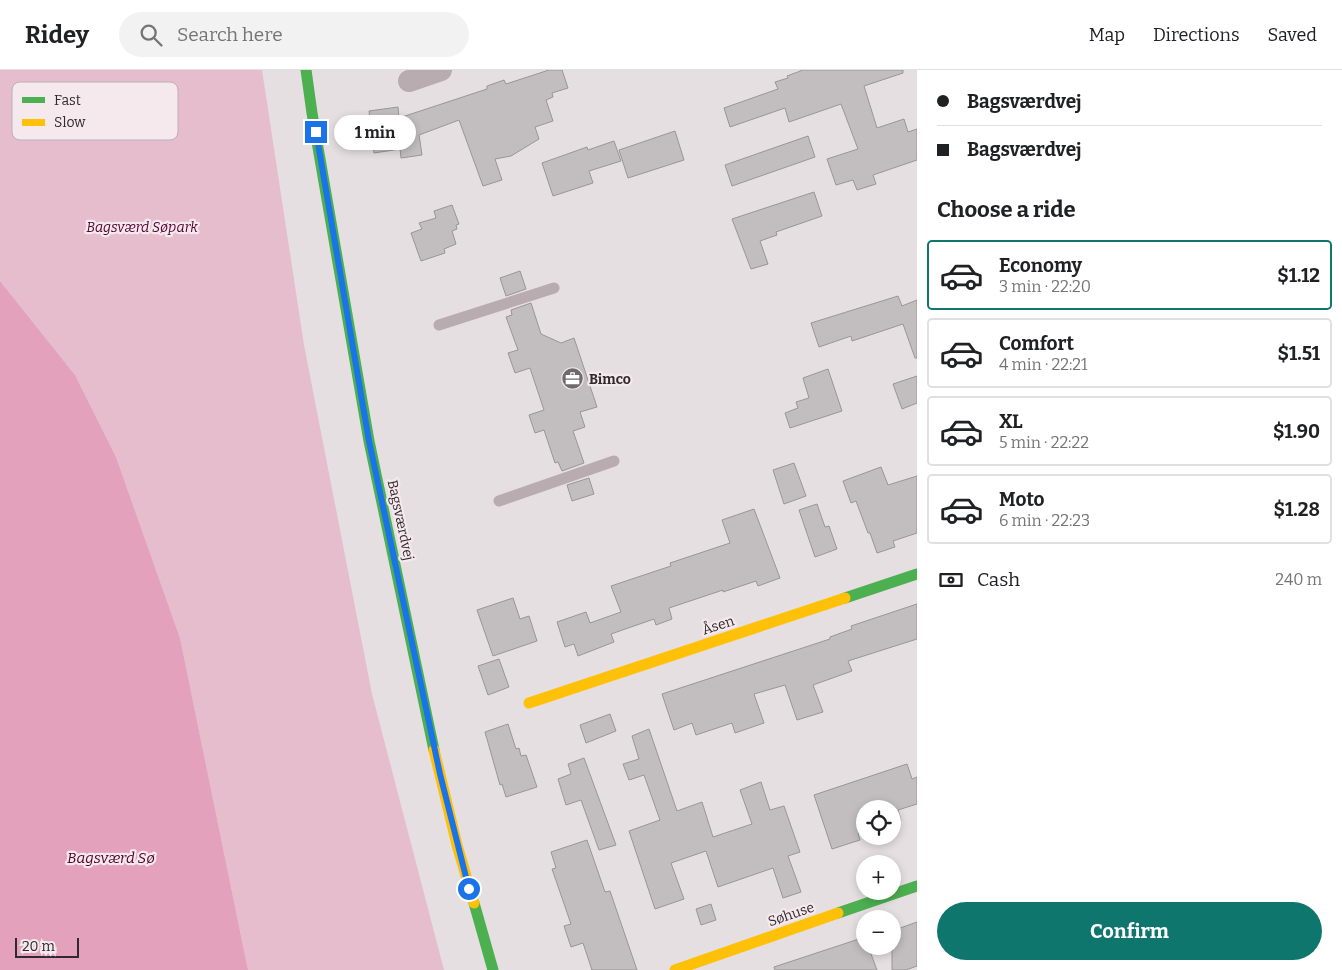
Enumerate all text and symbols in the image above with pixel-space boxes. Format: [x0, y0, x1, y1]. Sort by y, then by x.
search box [119, 12, 469, 57]
text: Ridey [25, 21, 89, 49]
icon: search [137, 21, 165, 49]
text: Search here [177, 23, 283, 46]
text: Map [1089, 24, 1125, 46]
text: Directions [1153, 24, 1240, 46]
text: Saved [1268, 24, 1317, 46]
legend [12, 82, 178, 140]
text: Bagsværdvej [967, 90, 1081, 113]
text: Fast [54, 92, 81, 109]
text: Slow [54, 114, 86, 131]
callout: 1 min [334, 114, 416, 150]
route end [305, 121, 327, 143]
text: 1 min [355, 123, 395, 142]
text: Bagsværdvej [967, 138, 1081, 161]
text: Choose a ride [937, 196, 1076, 223]
park label: Bagsværd Søpark [86, 219, 198, 236]
icon: car [939, 253, 984, 298]
text: Economy [999, 254, 1082, 277]
text: $1.12 [1277, 264, 1320, 287]
text: 3 min · 22:20 [999, 277, 1091, 296]
icon: car [939, 331, 984, 376]
text: Comfort [999, 332, 1074, 355]
text: $1.51 [1277, 342, 1320, 365]
text: 4 min · 22:21 [999, 355, 1087, 374]
office icon: Bimco [561, 367, 585, 391]
place label: Bimco [589, 371, 631, 388]
icon: car [939, 409, 984, 454]
text: XL [999, 410, 1023, 433]
text: $1.90 [1273, 420, 1320, 443]
text: 5 min · 22:22 [999, 433, 1089, 452]
street label: Bagsværdvej [384, 478, 417, 562]
icon: car [939, 487, 984, 532]
text: Moto [999, 488, 1045, 511]
text: $1.28 [1274, 498, 1320, 521]
text: 6 min · 22:23 [999, 511, 1090, 530]
icon: cash [937, 566, 965, 594]
text: Cash [977, 568, 1020, 591]
text: 240 m [1275, 570, 1322, 589]
street label: Åsen [700, 611, 737, 639]
map controls [856, 800, 901, 955]
button: locate [856, 800, 901, 845]
water label: Bagsværd Sø [67, 849, 155, 867]
button: + [856, 855, 901, 900]
route start [458, 878, 480, 900]
street label: Søhuse [766, 899, 817, 930]
button: Confirm [937, 902, 1322, 960]
button: − [856, 910, 901, 955]
scale bar [15, 935, 79, 958]
text: 20 m [22, 938, 55, 955]

